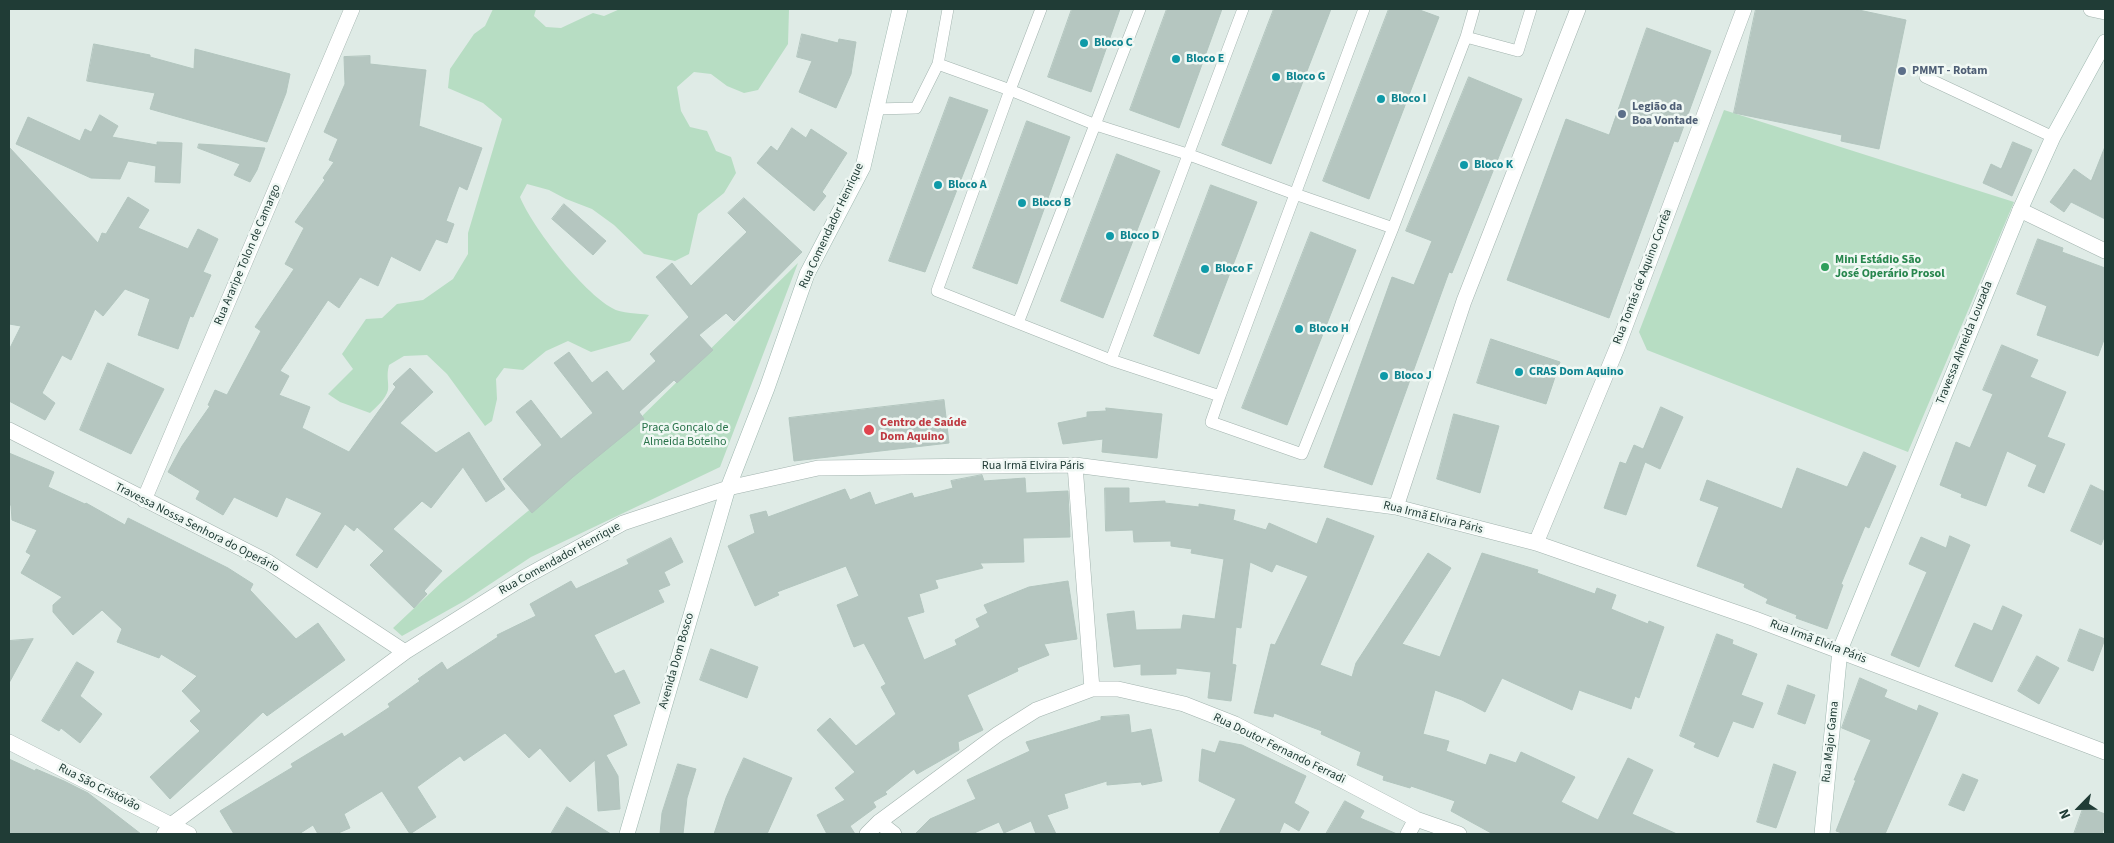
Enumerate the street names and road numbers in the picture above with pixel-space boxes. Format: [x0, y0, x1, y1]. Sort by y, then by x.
street label: Rua Comendador Henrique [797, 161, 867, 291]
street label: Rua Araripe Tolon de Camargo [212, 183, 284, 327]
street label: Rua Tomás de Aquino Corrêa [1610, 207, 1676, 347]
street label: Travessa Almeida Louzada [1934, 279, 1996, 407]
street label: Rua Irmã Elvira Páris [982, 459, 1084, 473]
street label: Travessa Nossa Senhora do Operário [112, 480, 282, 576]
street label: Rua Irmã Elvira Páris [1382, 499, 1484, 537]
street label: Rua Comendador Henrique [497, 520, 623, 598]
street label: Avenida Dom Bosco [656, 611, 698, 711]
street label: Rua Irmã Elvira Páris [1768, 617, 1868, 667]
street label: Rua Major Gama [1820, 700, 1842, 784]
street label: Rua Doutor Fernando Ferradi [1211, 711, 1347, 787]
street label: Rua São Cristóvão [56, 761, 142, 815]

